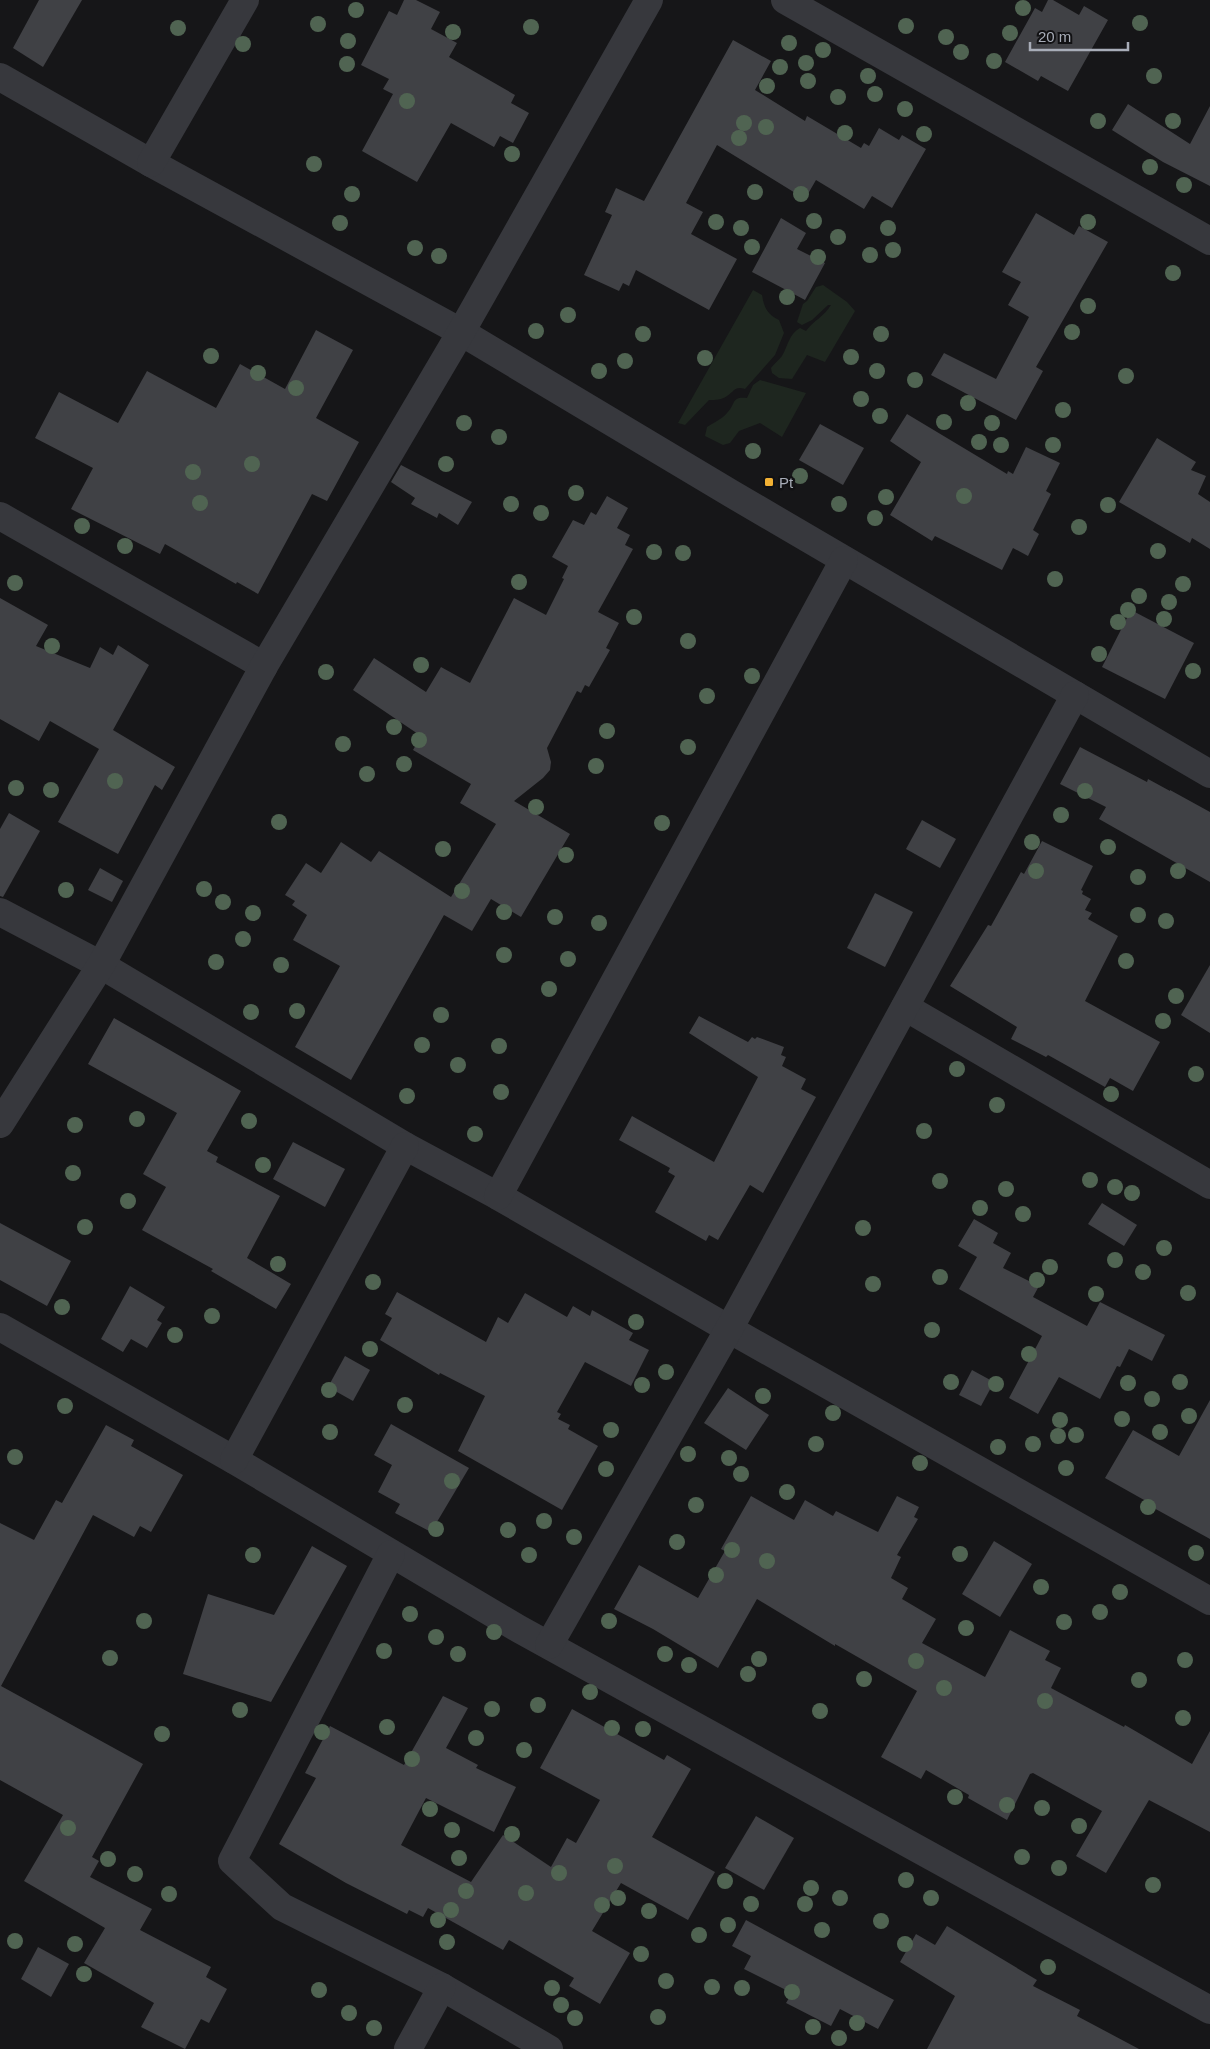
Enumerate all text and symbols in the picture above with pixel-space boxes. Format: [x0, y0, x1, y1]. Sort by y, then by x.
scale bar [1030, 20, 1128, 52]
text: 20 m [1038, 28, 1071, 45]
place label: Pt [779, 474, 794, 491]
marker: Pt [763, 476, 775, 488]

